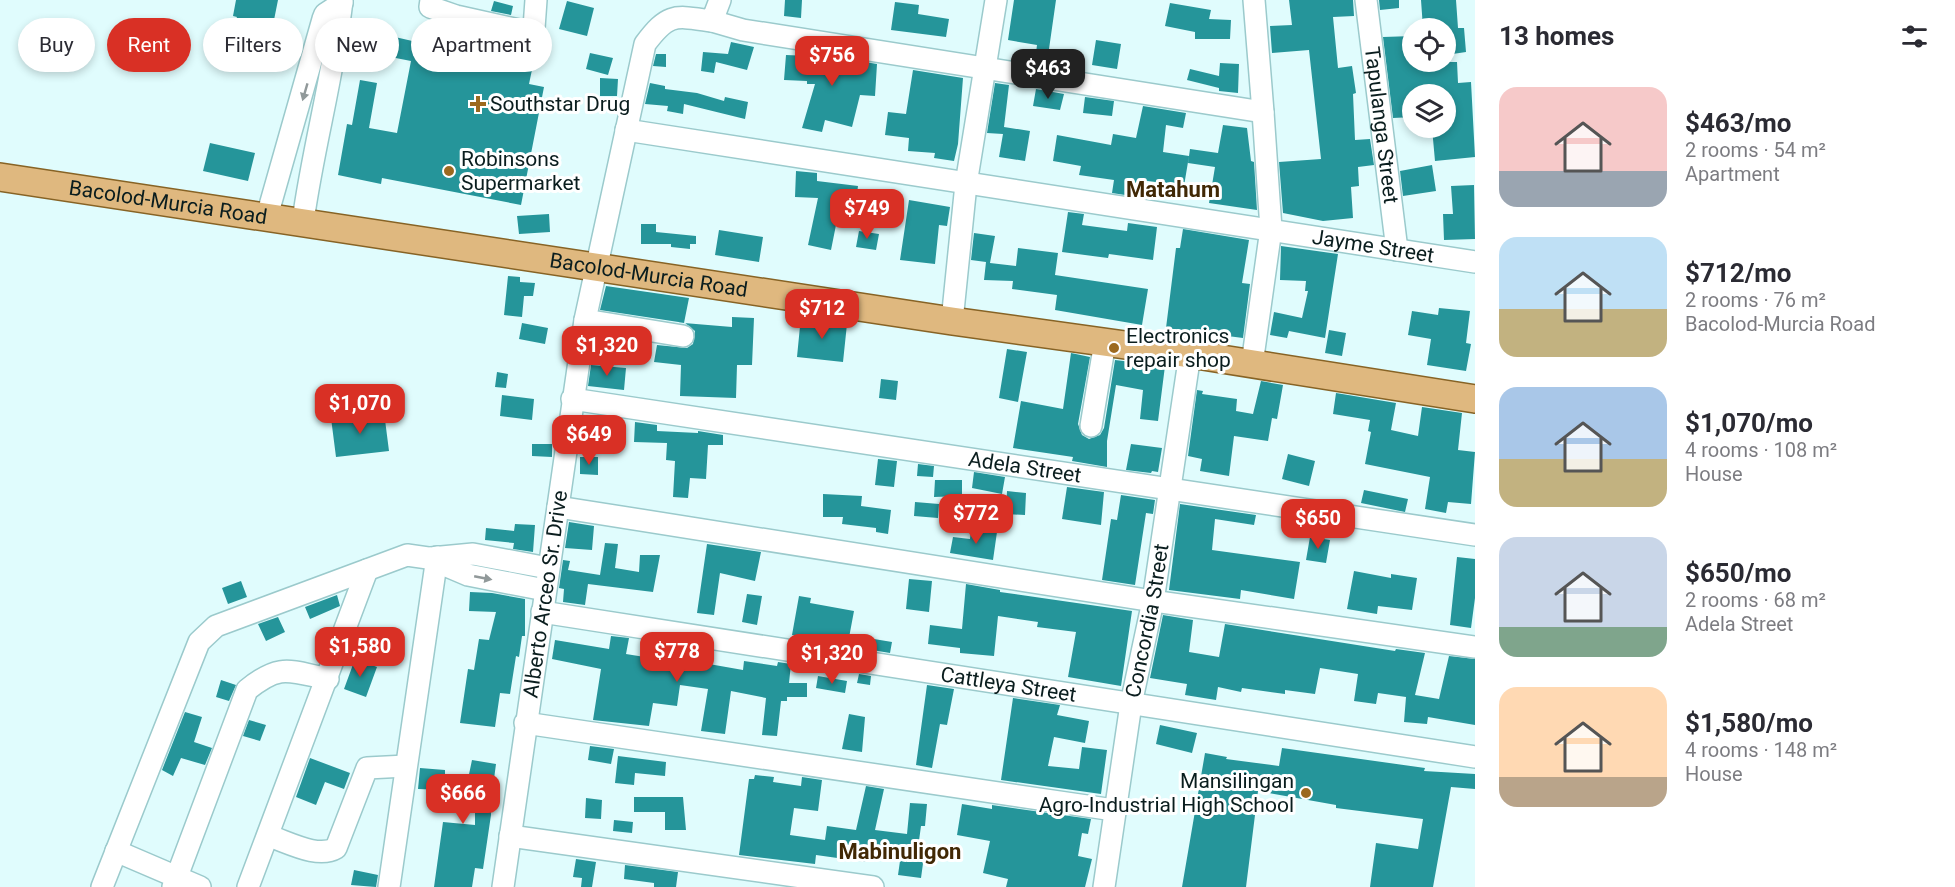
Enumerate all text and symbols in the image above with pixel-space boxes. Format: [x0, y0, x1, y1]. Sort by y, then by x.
chip: Buy [18, 18, 95, 72]
chip: Rent [107, 18, 191, 72]
chip: Filters [203, 18, 303, 72]
chip: New [315, 18, 399, 72]
chip: Apartment [411, 18, 552, 72]
map controls [1402, 18, 1456, 138]
button: locate [1402, 18, 1456, 72]
icon: filters [1898, 20, 1931, 53]
text: 13 homes [1499, 21, 1614, 51]
pin: $756 [796, 36, 868, 87]
text: $756 [809, 43, 855, 67]
street label: Tapulanga Street [1360, 45, 1403, 205]
pin: $463 [1012, 49, 1084, 100]
text: $463 [1025, 56, 1071, 80]
one-way arrow [300, 83, 309, 101]
button: layers [1402, 84, 1456, 138]
place label: Southstar Drug [490, 92, 630, 116]
marker: Southstar Drug [471, 97, 485, 111]
text: $463/mo [1685, 108, 1792, 138]
icon: home [1547, 111, 1619, 183]
text: 2 rooms · 54 m² [1685, 138, 1826, 162]
place label: Robinsons Supermarket [461, 147, 581, 195]
text: Apartment [1685, 162, 1780, 186]
marker: Robinsons Supermarket [442, 164, 456, 178]
street label: Bacolod-Murcia Road [67, 176, 269, 229]
district label: Matahum [1126, 177, 1220, 202]
pin: $749 [831, 189, 903, 240]
text: $749 [844, 196, 890, 220]
street label: Jayme Street [1310, 225, 1436, 267]
street label: Bacolod-Murcia Road [548, 248, 749, 302]
text: $712/mo [1685, 258, 1792, 288]
icon: home [1547, 261, 1619, 333]
text: 2 rooms · 76 m² [1685, 288, 1826, 312]
pin: $712 [786, 289, 858, 340]
text: $712 [799, 296, 845, 320]
text: Bacolod-Murcia Road [1685, 312, 1875, 336]
place label: Electronics repair shop [1126, 324, 1231, 372]
pin: $1,320 [558, 326, 656, 377]
text: $1,320 [576, 333, 638, 357]
marker: Electronics repair shop [1107, 341, 1121, 355]
pin: $1,070 [311, 384, 409, 435]
text: $1,070 [329, 391, 391, 415]
text: $1,070/mo [1685, 408, 1813, 438]
icon: home [1547, 411, 1619, 483]
pin: $649 [553, 415, 625, 466]
text: $649 [566, 422, 612, 446]
text: 4 rooms · 108 m² [1685, 438, 1837, 462]
street label: Adela Street [967, 447, 1083, 488]
text: House [1685, 462, 1743, 486]
street label: Alberto Arceo Sr. Drive [518, 489, 572, 699]
pin: $772 [940, 494, 1012, 545]
pin: $650 [1282, 499, 1354, 550]
text: $772 [953, 501, 999, 525]
text: $650 [1295, 506, 1341, 530]
street label: Concordia Street [1121, 542, 1173, 700]
text: $650/mo [1685, 558, 1792, 588]
icon: home [1547, 561, 1619, 633]
one-way arrow [474, 573, 492, 583]
text: 2 rooms · 68 m² [1685, 588, 1826, 612]
text: Adela Street [1685, 612, 1793, 636]
pin: $1,580 [311, 627, 409, 678]
pin: $778 [641, 632, 713, 683]
text: $1,580 [329, 634, 391, 658]
pin: $1,320 [783, 634, 881, 685]
text: $778 [654, 639, 700, 663]
text: $1,320 [801, 641, 863, 665]
street label: Cattleya Street [939, 662, 1078, 707]
text: $1,580/mo [1685, 708, 1813, 738]
icon: home [1547, 711, 1619, 783]
text: 4 rooms · 148 m² [1685, 738, 1837, 762]
text: House [1685, 762, 1743, 786]
place label: Mansilingan Agro-Industrial High School [1039, 769, 1294, 817]
pin: $666 [427, 774, 499, 825]
text: $666 [440, 781, 486, 805]
marker: Mansilingan Agro-Industrial High School [1299, 786, 1313, 800]
district label: Mabinuligon [839, 839, 961, 864]

